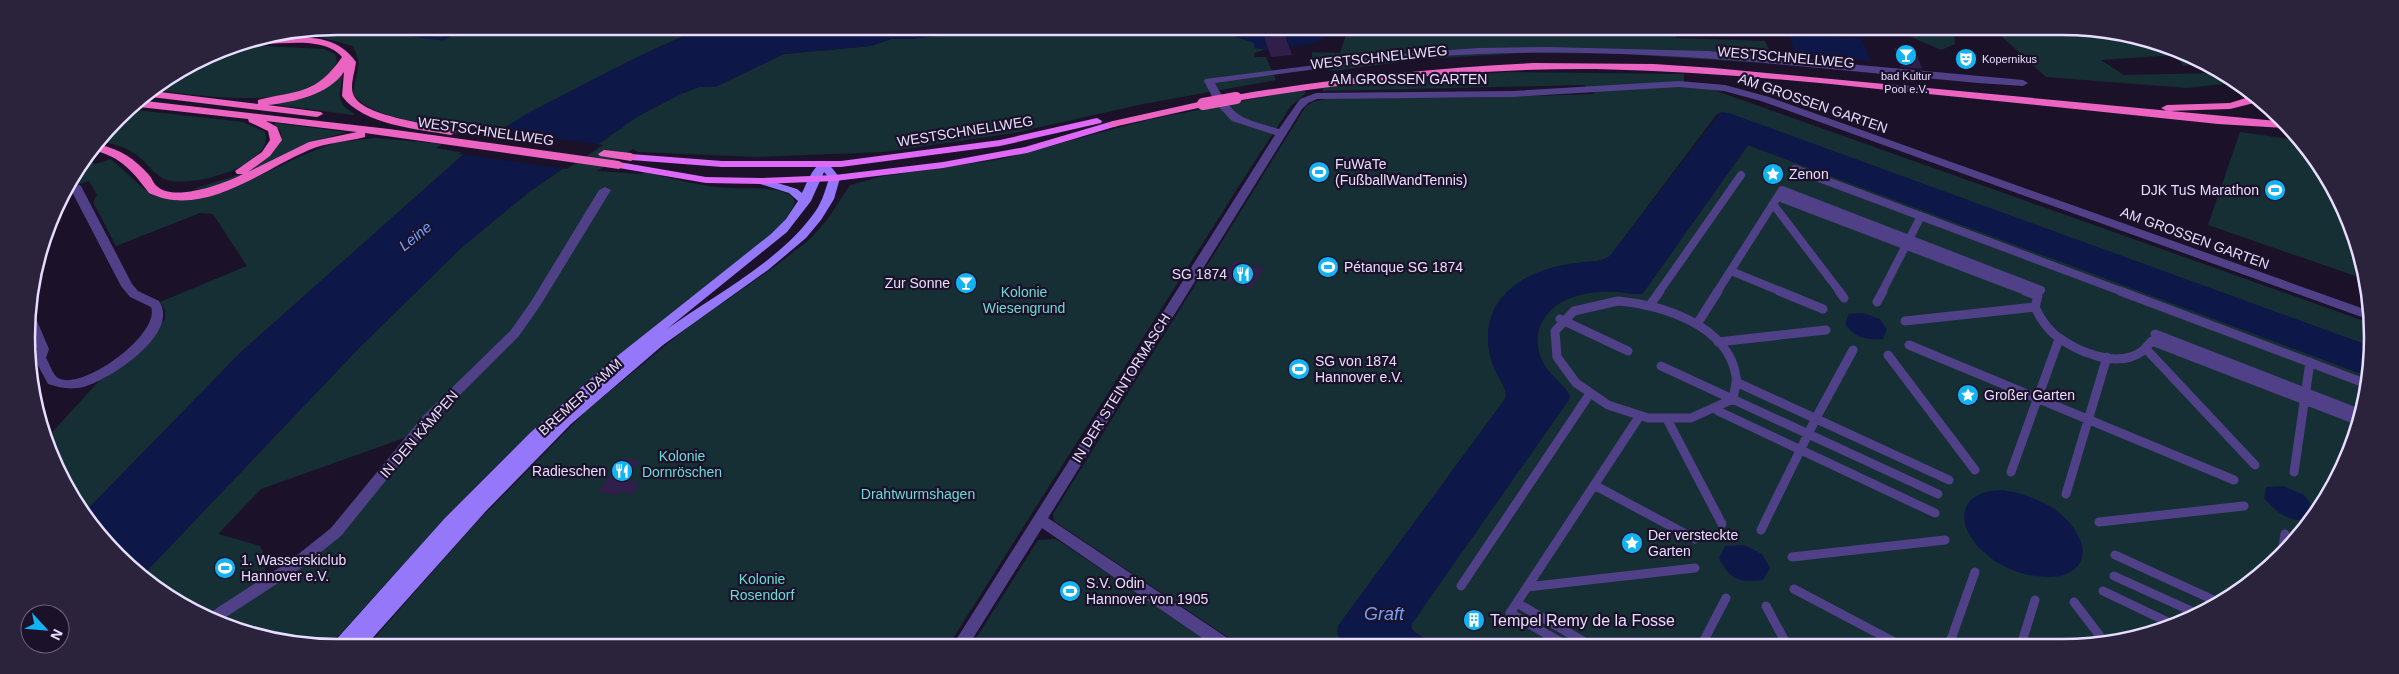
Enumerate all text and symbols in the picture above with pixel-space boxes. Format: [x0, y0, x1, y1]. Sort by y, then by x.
street label: WESTSCHNELLWEG [1310, 42, 1448, 72]
street label: WESTSCHNELLWEG [1717, 43, 1855, 71]
bar icon: bad Kultur Pool e.V. [1894, 43, 1918, 67]
theatre icon: Kopernikus [1954, 47, 1978, 71]
place label: Kopernikus [1982, 53, 2038, 65]
street label: AM GROSSEN GARTEN [1736, 70, 1890, 136]
place label: bad Kultur Pool e.V. [1881, 70, 1931, 95]
street label: AM GROSSEN GARTEN [1331, 71, 1487, 87]
street label: WESTSCHNELLWEG [896, 112, 1034, 150]
street label: WESTSCHNELLWEG [417, 114, 555, 148]
place label: FuWaTe (FußballWandTennis) [1335, 156, 1468, 188]
sports icon: FuWaTe (FußballWandTennis) [1307, 160, 1331, 184]
place icon: Zenon [1761, 162, 1785, 186]
place label: Zenon [1789, 166, 1829, 182]
sports icon: DJK TuS Marathon [2263, 178, 2287, 202]
place label: DJK TuS Marathon [2141, 182, 2259, 198]
street label: AM GROSSEN GARTEN [2119, 204, 2271, 272]
water label: Leine [395, 218, 435, 254]
sports icon: Pétanque SG 1874 [1316, 255, 1340, 279]
place label: Pétanque SG 1874 [1344, 259, 1463, 275]
restaurant icon: SG 1874 [1231, 262, 1255, 286]
place label: SG 1874 [1172, 266, 1227, 282]
bar icon: Zur Sonne [954, 271, 978, 295]
place label: Zur Sonne [885, 275, 950, 291]
park label: Kolonie Wiesengrund [983, 284, 1065, 316]
street label: IN DER STEINTORMASCH [1069, 311, 1173, 465]
place label: SG von 1874 Hannover e.V. [1315, 353, 1403, 385]
street label: BREMER DAMM [535, 355, 625, 439]
sports icon: SG von 1874 Hannover e.V. [1287, 357, 1311, 381]
place icon: Großer Garten [1956, 383, 1980, 407]
street label: IN DEN KÄMPEN [377, 387, 461, 481]
place label: Großer Garten [1984, 387, 2075, 403]
park label: Kolonie Dornröschen [642, 448, 722, 480]
restaurant icon: Radieschen [610, 459, 634, 483]
place label: Radieschen [532, 463, 606, 479]
park label: Drahtwurmshagen [861, 486, 975, 502]
place label: Der versteckte Garten [1648, 527, 1738, 559]
place icon: Der versteckte Garten [1620, 531, 1644, 555]
place label: 1. Wasserskiclub Hannover e.V. [241, 552, 347, 584]
sports icon: 1. Wasserskiclub Hannover e.V. [213, 556, 237, 580]
park label: Kolonie Rosendorf [730, 571, 794, 603]
place label: S.V. Odin Hannover von 1905 [1086, 575, 1208, 607]
sports icon: S.V. Odin Hannover von 1905 [1058, 579, 1082, 603]
north arrow [20, 604, 70, 654]
water label: Graft [1364, 604, 1405, 624]
building icon: Tempel Remy de la Fosse [1462, 608, 1486, 632]
place label: Tempel Remy de la Fosse [1490, 612, 1675, 629]
text: N [47, 627, 66, 643]

